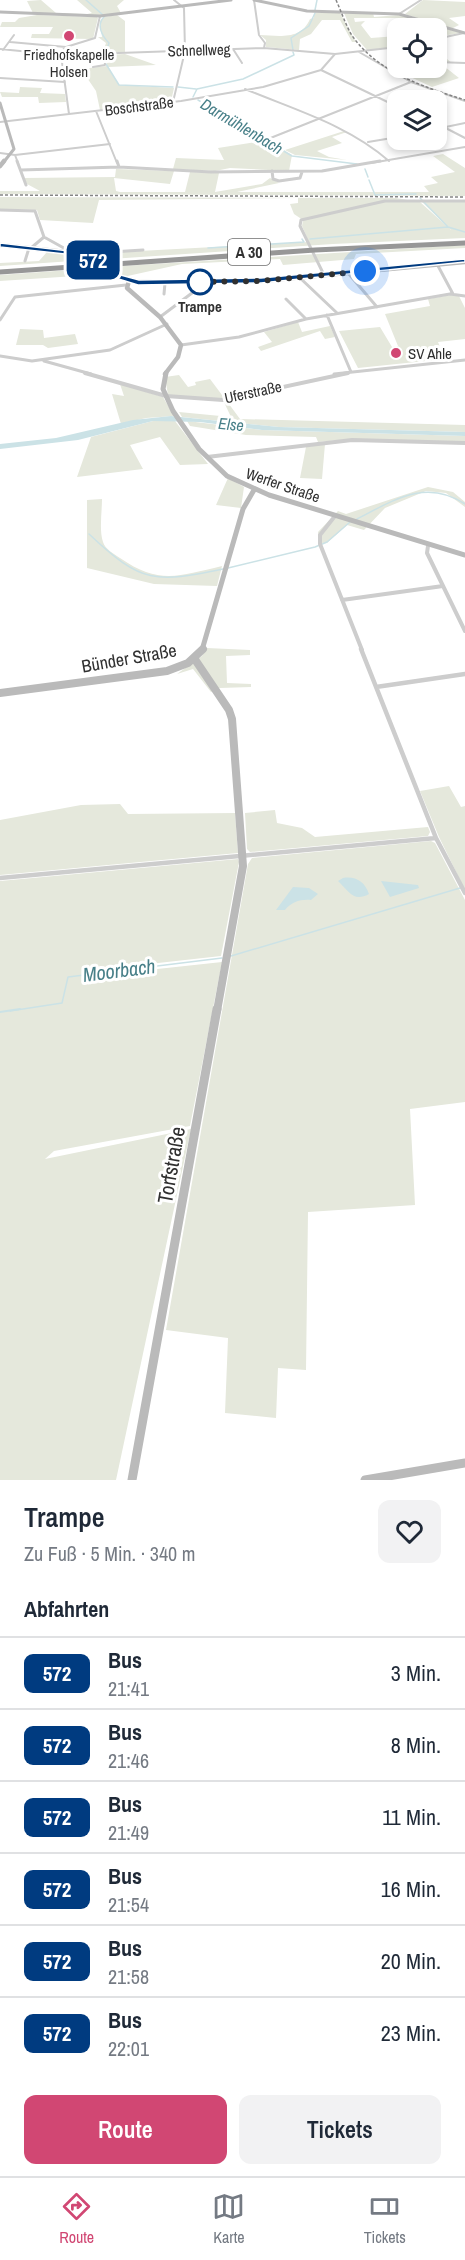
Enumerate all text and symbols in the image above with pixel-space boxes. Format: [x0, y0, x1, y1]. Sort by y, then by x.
map controls [387, 18, 447, 150]
button: locate [387, 18, 447, 78]
marker: Friedhofskapelle Holsen [62, 29, 76, 43]
street label: Schnellweg [167, 38, 231, 62]
place label: Friedhofskapelle Holsen [24, 44, 115, 82]
button: layers [387, 90, 447, 150]
street label: Boschstraße [103, 91, 175, 121]
water label: Darmühlenbach [197, 93, 287, 159]
road number: A 30 [228, 239, 270, 265]
line badge: 572 [58, 240, 128, 280]
text: 572 [79, 246, 107, 275]
your location [350, 256, 380, 286]
marker: Trampe [187, 269, 213, 295]
place label: Trampe [178, 296, 222, 317]
place label: SV Ahle [408, 343, 452, 364]
marker: SV Ahle [389, 346, 403, 360]
street label: Uferstraße [222, 376, 284, 408]
water label: Else [217, 412, 245, 436]
street label: Werfer Straße [243, 463, 323, 508]
street label: Bünder Straße [80, 637, 178, 679]
water label: Moorbach [81, 952, 157, 988]
street label: Torfstraße [150, 1124, 192, 1206]
text: Trampe [24, 1498, 105, 1536]
button: heart [378, 1500, 441, 1563]
text: Zu Fuß · 5 Min. · 340 m [24, 1540, 195, 1567]
text: Abfahrten [24, 1594, 109, 1624]
text: Bus [108, 1645, 142, 1675]
text: 3 Min. [391, 1658, 441, 1688]
text: 572 [43, 1659, 71, 1688]
text: 21:41 [108, 1675, 149, 1702]
text: Bus [108, 1717, 142, 1747]
text: 8 Min. [391, 1730, 441, 1760]
text: 572 [43, 1731, 71, 1760]
text: 21:46 [108, 1747, 149, 1774]
text: Bus [108, 1789, 142, 1819]
text: 11 Min. [382, 1802, 441, 1832]
text: 572 [43, 1803, 71, 1832]
text: 21:49 [108, 1819, 149, 1846]
text: Bus [108, 1861, 142, 1891]
text: 16 Min. [381, 1874, 441, 1904]
text: 572 [43, 1875, 71, 1904]
text: 21:54 [108, 1891, 149, 1918]
text: Bus [108, 1933, 142, 1963]
text: 20 Min. [381, 1946, 441, 1976]
text: 572 [43, 1947, 71, 1976]
text: 21:58 [108, 1963, 149, 1990]
text: Bus [108, 2005, 142, 2035]
text: 23 Min. [381, 2018, 441, 2048]
text: 572 [43, 2019, 71, 2048]
text: 22:01 [108, 2035, 149, 2062]
button: Route [24, 2095, 227, 2164]
button: Tickets [239, 2095, 441, 2164]
tab: Route [59, 2190, 94, 2248]
tab: Karte [212, 2190, 245, 2248]
tab: Tickets [364, 2190, 406, 2248]

